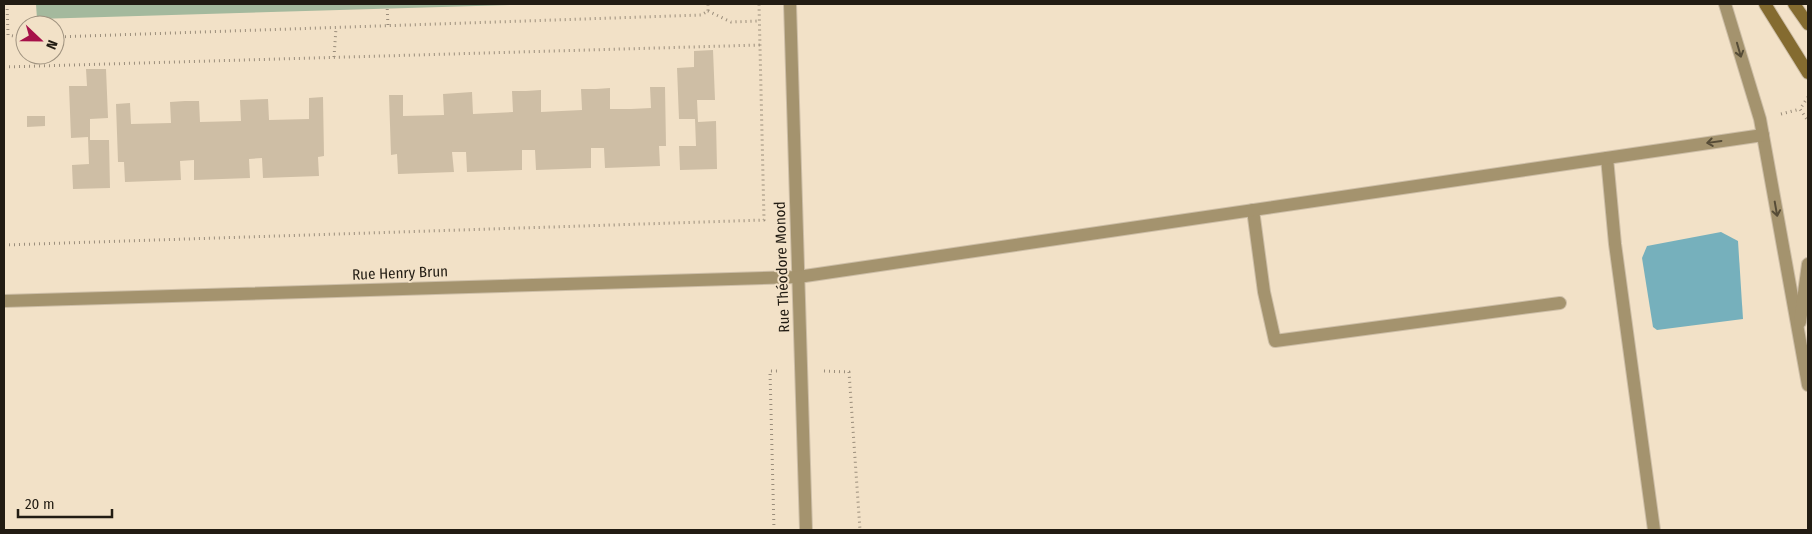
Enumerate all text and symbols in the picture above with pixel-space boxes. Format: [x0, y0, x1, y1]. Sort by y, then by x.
north arrow [15, 15, 65, 65]
text: N [42, 38, 61, 52]
one-way arrow [1735, 42, 1745, 58]
one-way arrow [1707, 137, 1723, 147]
one-way arrow [1771, 200, 1781, 216]
street label: Rue Théodore Monod [771, 201, 793, 333]
street label: Rue Henry Brun [352, 262, 448, 284]
scale bar [18, 486, 111, 518]
text: 20 m [25, 495, 55, 513]

